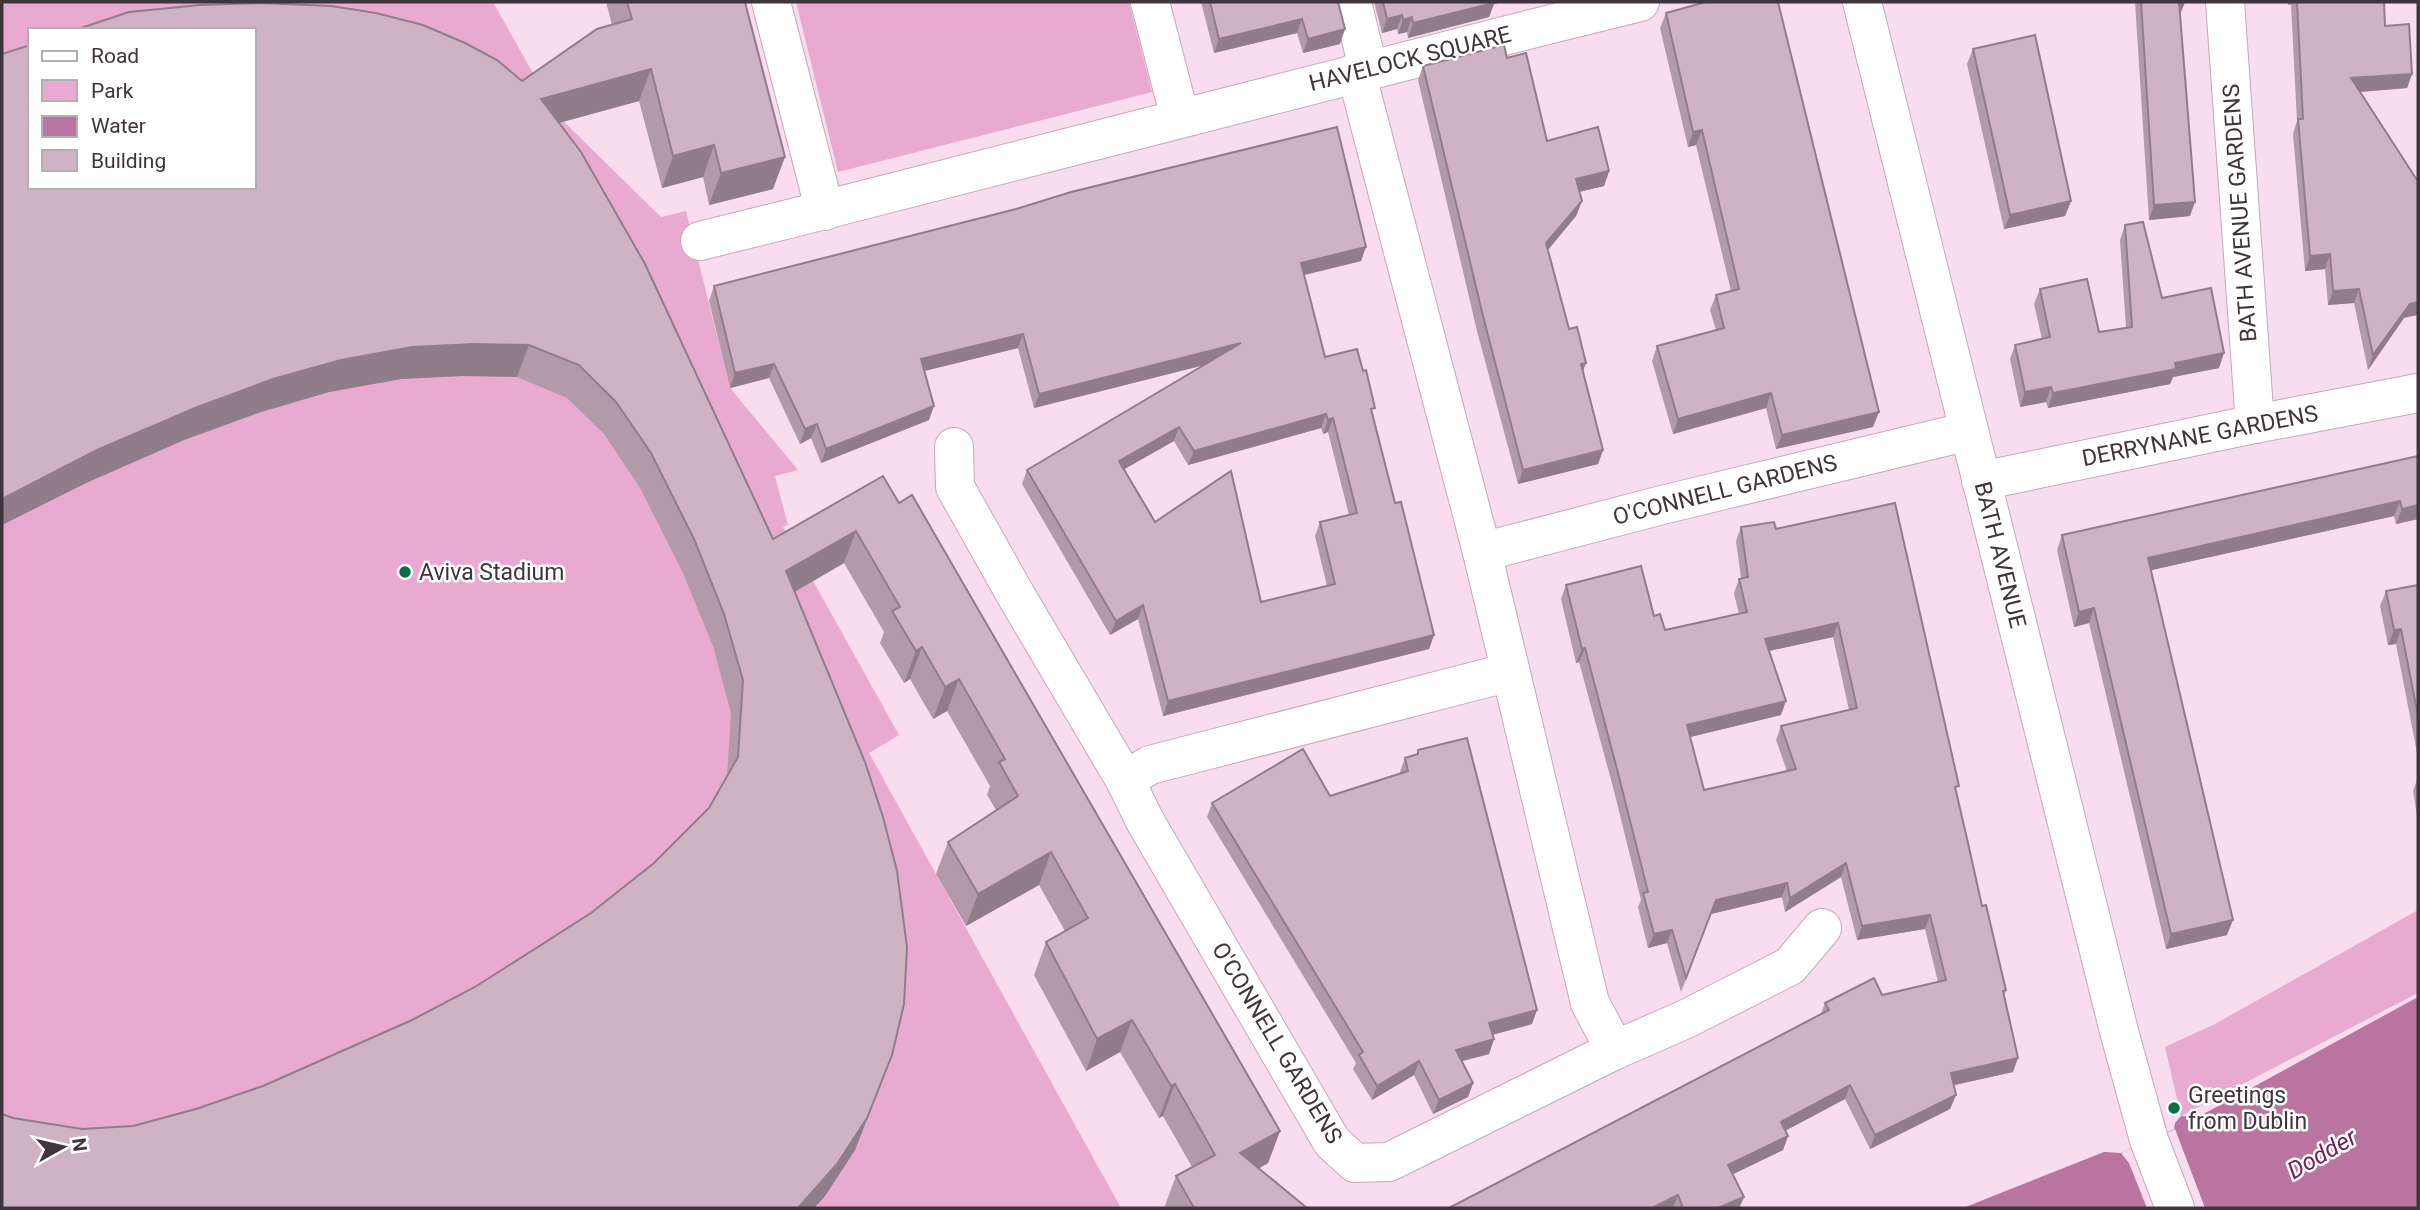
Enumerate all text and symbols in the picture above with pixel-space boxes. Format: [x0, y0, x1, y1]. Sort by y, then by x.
street label: HAVELOCK SQUARE [1306, 21, 1514, 97]
legend [28, 28, 256, 189]
text: Road [91, 44, 139, 68]
text: Park [91, 79, 134, 103]
street label: BATH AVENUE GARDENS [2218, 83, 2262, 343]
text: Water [91, 114, 146, 138]
text: Building [91, 149, 166, 173]
street label: DERRYNANE GARDENS [2080, 400, 2320, 472]
street label: O'CONNELL GARDENS [1610, 449, 1840, 531]
street label: BATH AVENUE [1969, 479, 2031, 631]
place label: Aviva Stadium [419, 559, 564, 586]
marker: Aviva Stadium [397, 564, 413, 580]
street label: O'CONNELL GARDENS [1206, 937, 1348, 1149]
place label: Greetings from Dublin [2188, 1082, 2307, 1135]
marker: Greetings from Dublin [2166, 1100, 2182, 1116]
north arrow [28, 1112, 98, 1182]
water label: Dodder [2283, 1123, 2362, 1185]
text: N [67, 1136, 92, 1153]

